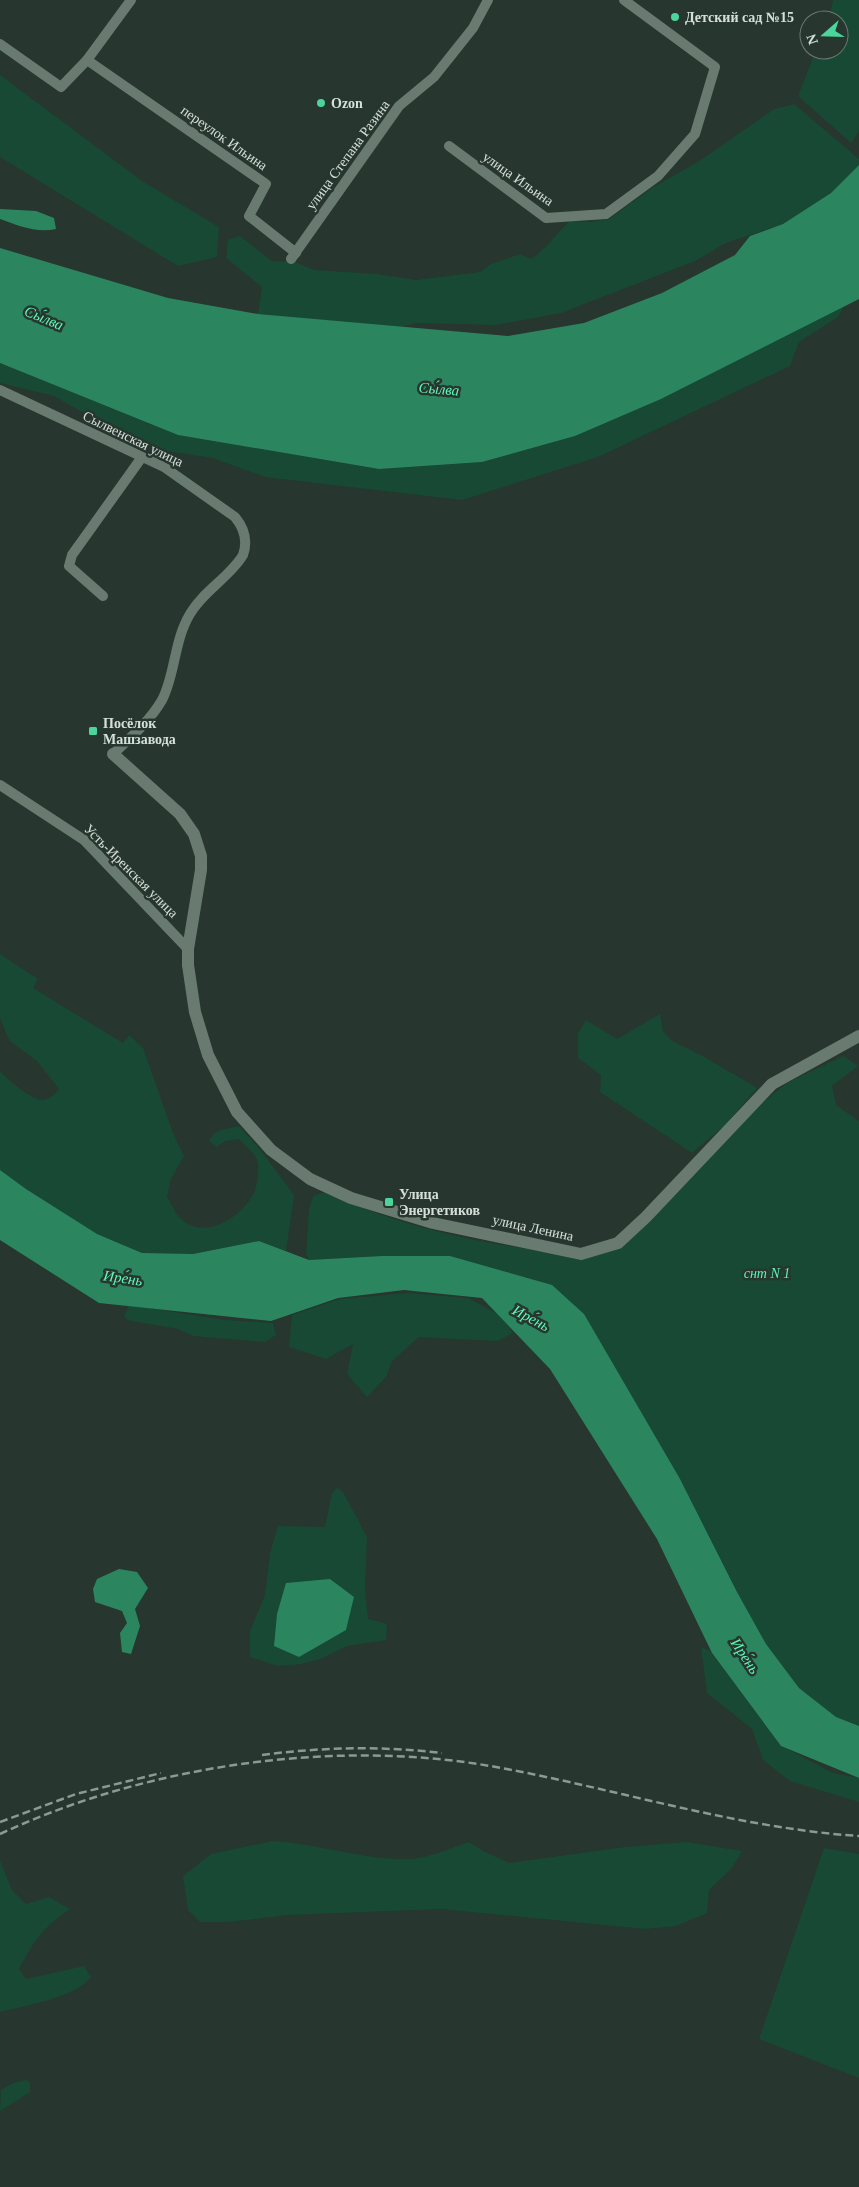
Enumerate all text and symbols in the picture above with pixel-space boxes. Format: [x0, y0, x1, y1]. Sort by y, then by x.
place label: Детский сад №15 [685, 10, 794, 25]
north arrow [799, 10, 849, 60]
marker: Детский сад №15 [669, 11, 681, 23]
text: N [803, 32, 821, 47]
place label: Ozon [331, 96, 363, 111]
street label: улица Степана Разина [303, 97, 393, 212]
marker: Ozon [315, 97, 327, 109]
street label: переулок Ильина [178, 103, 271, 174]
street label: улица Ильина [480, 149, 557, 209]
water label: Сы́лва [22, 303, 66, 333]
water label: Сы́лва [418, 379, 460, 399]
street label: Сылвенская улица [81, 408, 186, 470]
place label: Посёлок Машзавода [103, 716, 176, 747]
marker: Посёлок Машзавода [87, 725, 99, 737]
street label: Усть-Иренская улица [81, 821, 181, 921]
place label: Улица Энергетиков [399, 1187, 480, 1218]
marker: Улица Энергетиков [383, 1196, 395, 1208]
street label: улица Ленина [491, 1212, 576, 1244]
park label: снт N 1 [744, 1266, 790, 1281]
water label: Ире́нь [101, 1267, 144, 1289]
water label: Ире́нь [509, 1301, 552, 1334]
water label: Ире́нь [727, 1634, 763, 1677]

